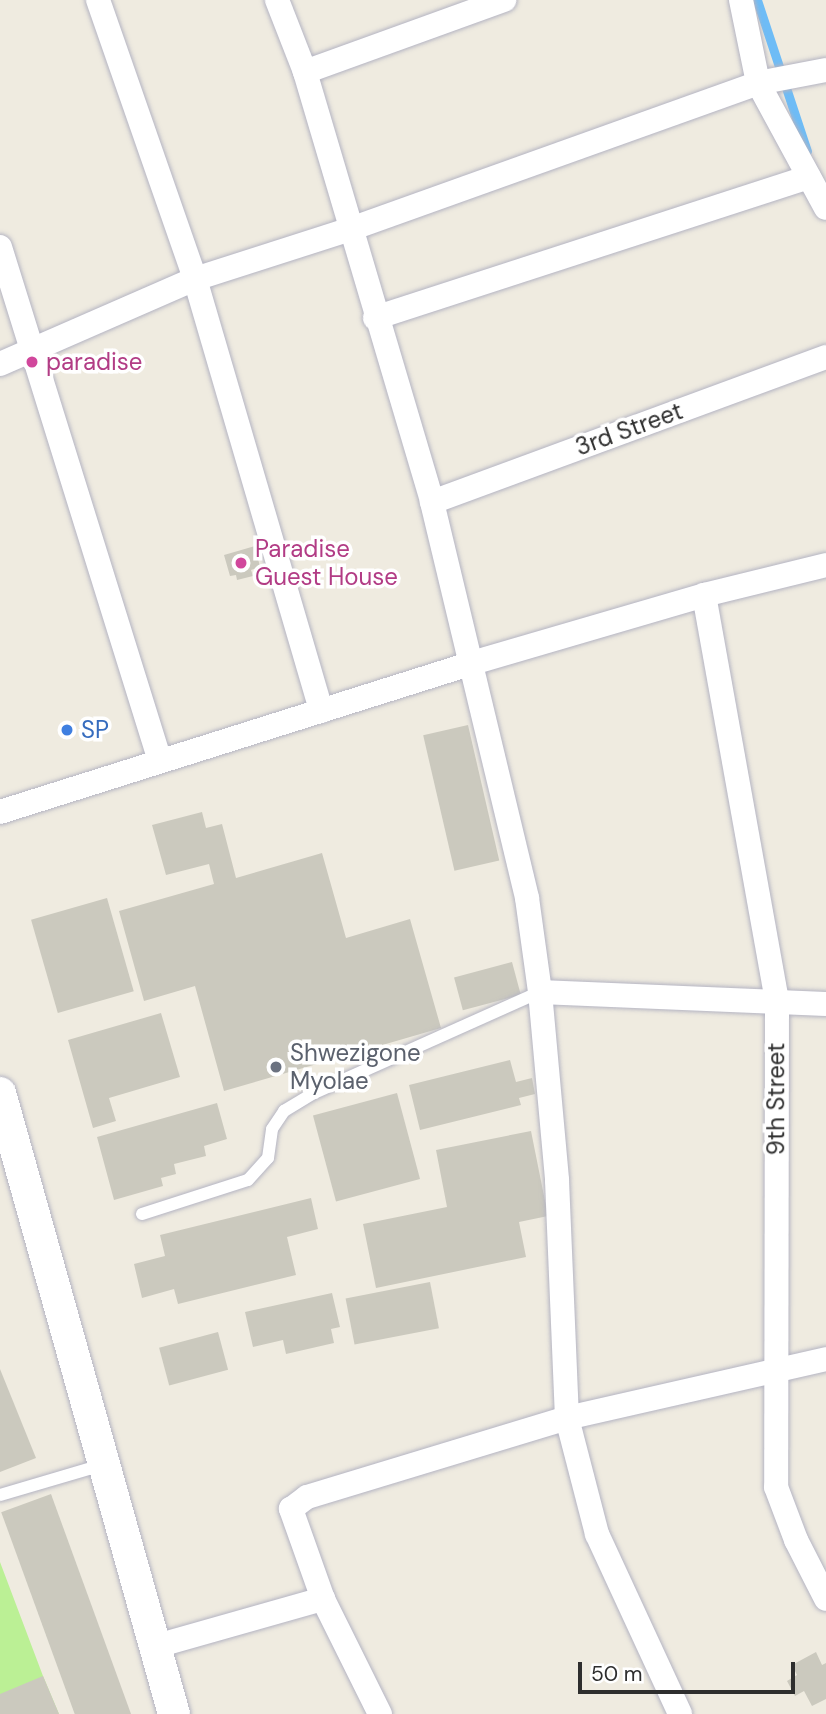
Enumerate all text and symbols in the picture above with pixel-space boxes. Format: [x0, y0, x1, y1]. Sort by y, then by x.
place label: paradise [46, 348, 143, 376]
marker: paradise [24, 354, 40, 370]
street label: 3rd Street [571, 396, 687, 462]
place label: Paradise Guest House [255, 535, 398, 591]
marker: Paradise Guest House [233, 555, 249, 571]
place label: SP [81, 716, 109, 744]
marker: SP [59, 722, 75, 738]
place label: Shwezigone Myolae [290, 1039, 421, 1095]
street label: 9th Street [762, 1043, 790, 1155]
marker: Shwezigone Myolae [268, 1059, 284, 1075]
scale bar [581, 1648, 798, 1692]
text: 50 m [591, 1660, 642, 1688]

